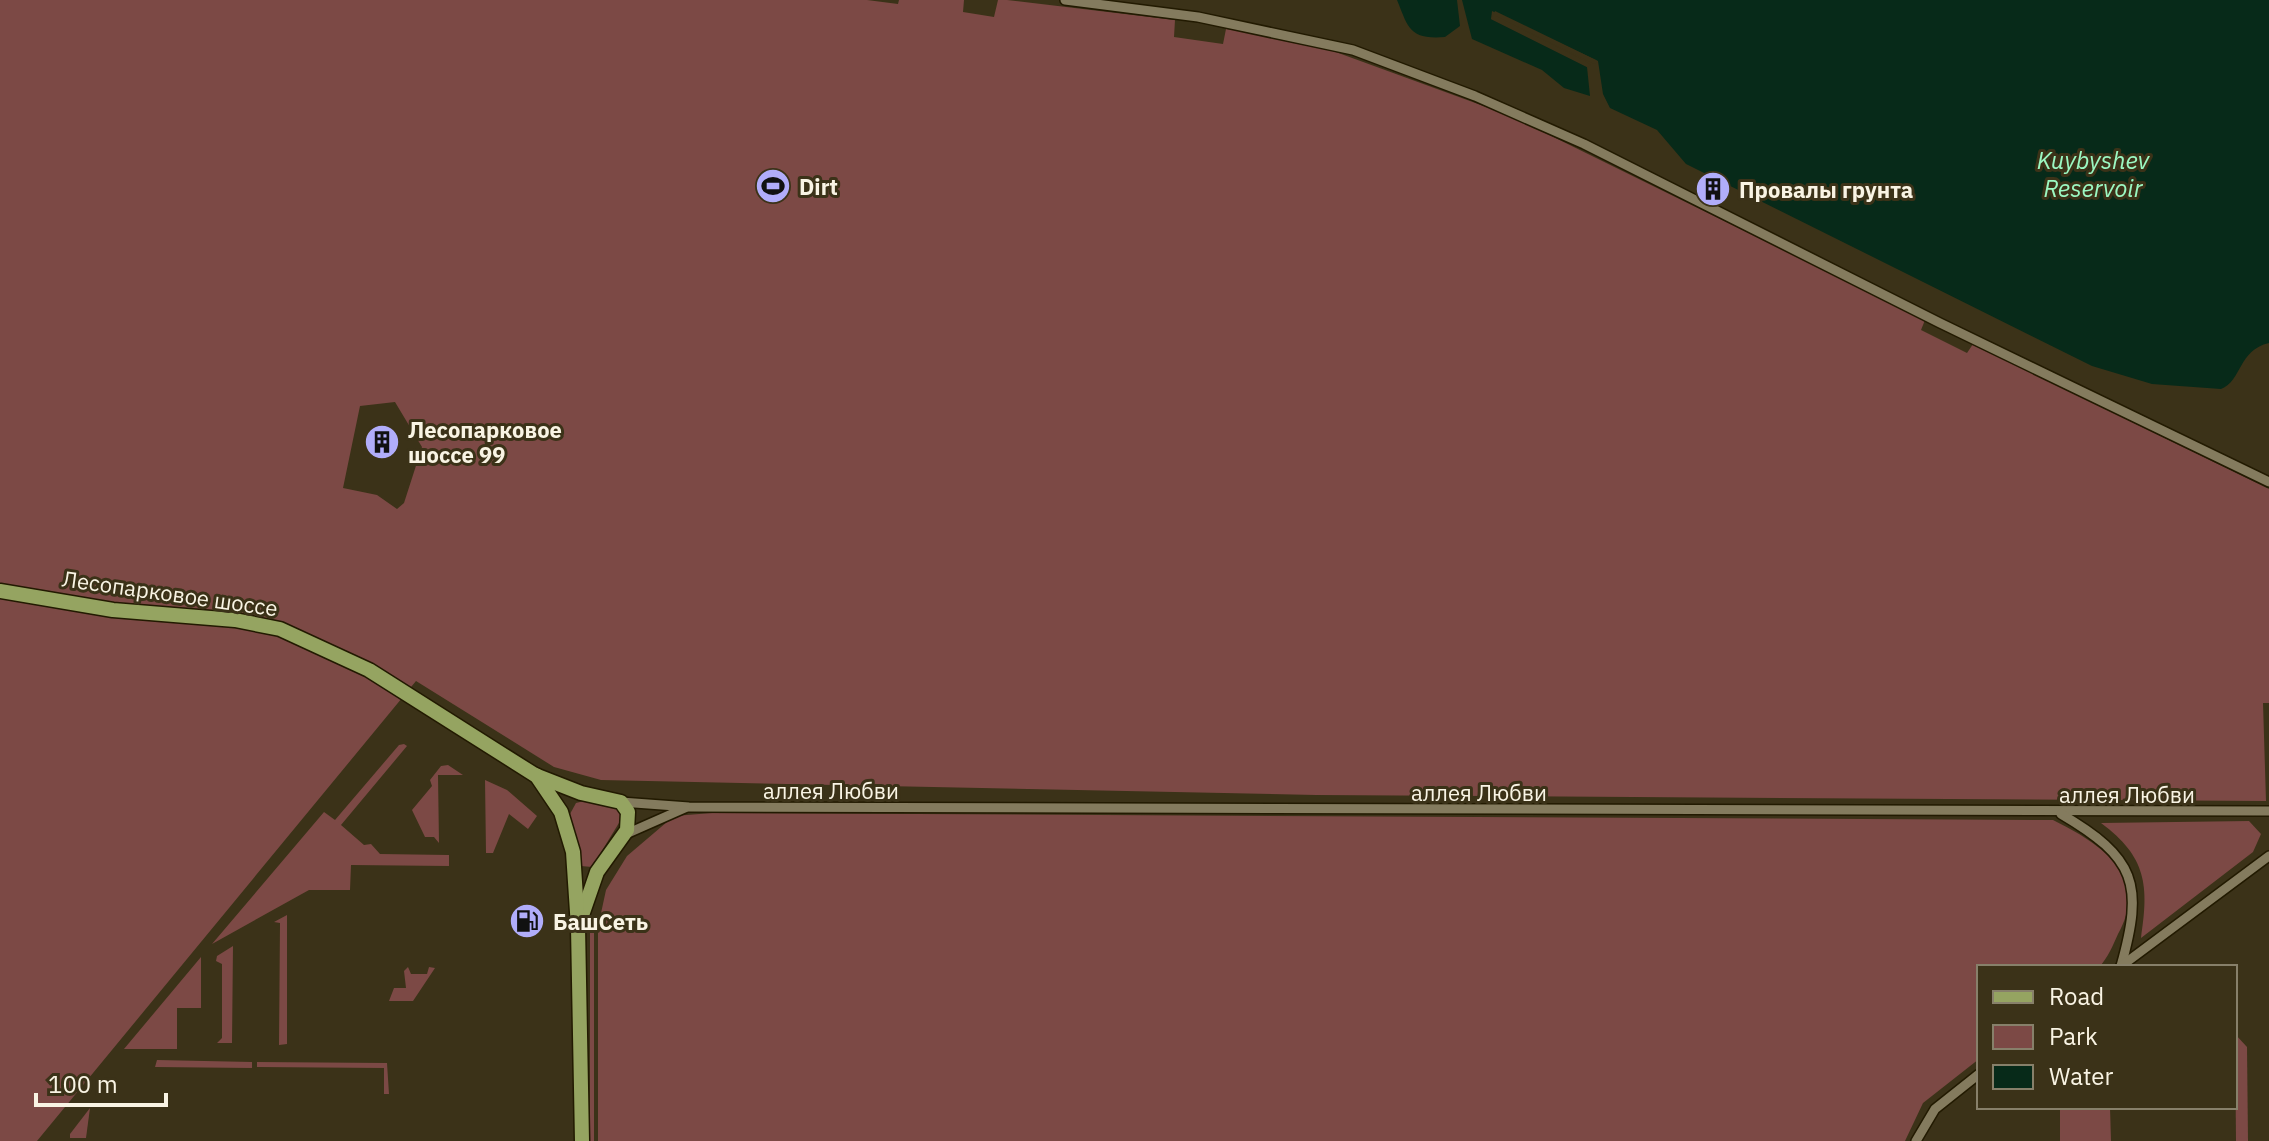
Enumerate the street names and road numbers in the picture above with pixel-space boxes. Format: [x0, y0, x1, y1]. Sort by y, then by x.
street label: Лесопарковое шоссе [60, 564, 280, 622]
street label: аллея Любви [763, 776, 899, 805]
street label: аллея Любви [1411, 778, 1547, 807]
street label: аллея Любви [2059, 780, 2195, 809]

